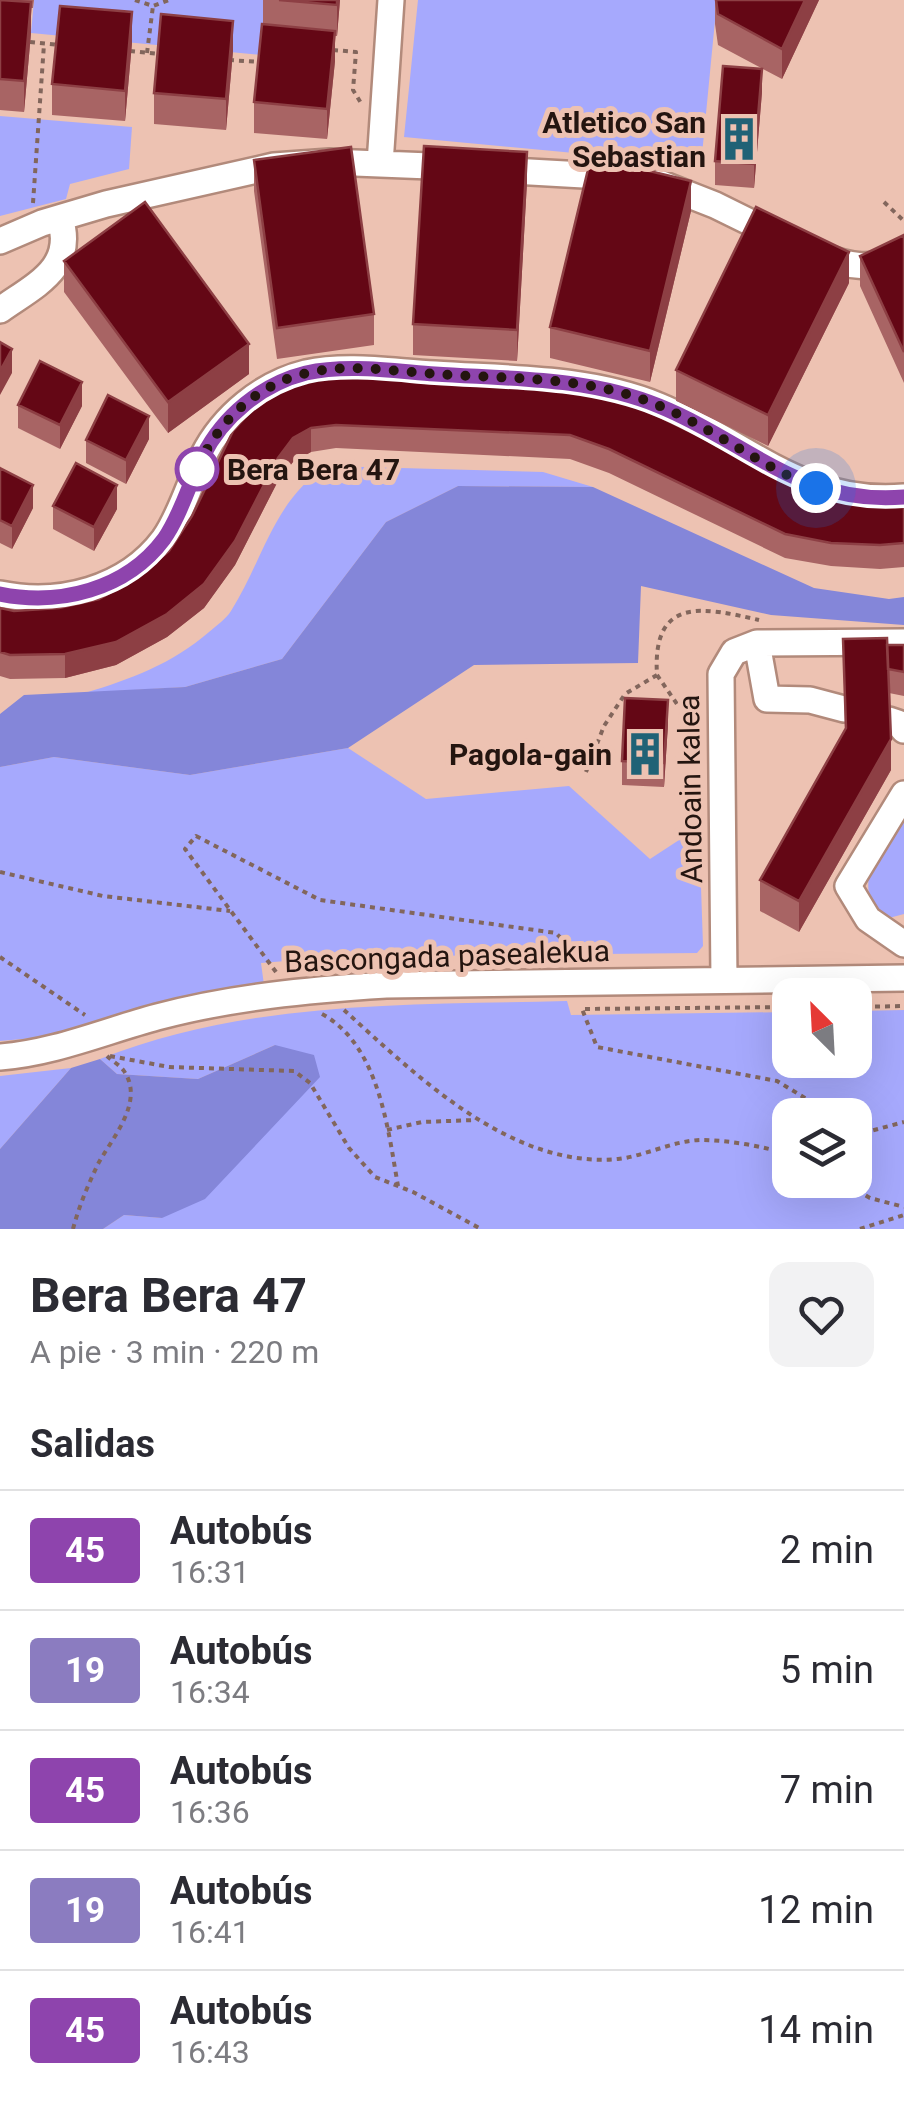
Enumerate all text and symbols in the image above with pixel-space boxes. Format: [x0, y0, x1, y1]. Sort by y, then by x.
place label: Atletico San Sebastian [542, 105, 706, 174]
building icon: Atletico San Sebastian [715, 115, 763, 163]
marker: Bera Bera 47 [176, 448, 218, 490]
place label: Bera Bera 47 [227, 452, 400, 487]
your location [791, 463, 841, 513]
street label: Andoain kalea [671, 694, 709, 884]
building icon: Pagola-gain [621, 730, 669, 778]
place label: Pagola-gain [449, 737, 612, 772]
street label: Bascongada pasealekua [284, 933, 610, 979]
north arrow [772, 978, 872, 1078]
map controls [772, 978, 872, 1198]
button: layers [772, 1098, 872, 1198]
button: heart [769, 1262, 874, 1367]
text: Bera Bera 47 [30, 1267, 307, 1324]
text: A pie · 3 min · 220 m [30, 1333, 319, 1371]
text: Salidas [30, 1422, 155, 1466]
text: Autobús [170, 1509, 313, 1553]
text: 2 min [780, 1528, 874, 1572]
text: 45 [65, 1530, 105, 1571]
text: 16:31 [170, 1553, 250, 1591]
text: Autobús [170, 1629, 313, 1673]
text: 5 min [780, 1648, 874, 1692]
text: 19 [65, 1650, 105, 1691]
text: 16:34 [170, 1673, 250, 1711]
text: Autobús [170, 1749, 313, 1793]
text: 7 min [780, 1768, 874, 1812]
text: 45 [65, 1770, 105, 1811]
text: 16:36 [170, 1793, 250, 1831]
text: Autobús [170, 1869, 313, 1913]
text: 12 min [758, 1888, 874, 1932]
text: 19 [65, 1890, 105, 1931]
text: 16:41 [170, 1913, 250, 1951]
text: Autobús [170, 1989, 313, 2033]
text: 14 min [758, 2008, 874, 2052]
text: 45 [65, 2010, 105, 2051]
text: 16:43 [170, 2033, 250, 2071]

